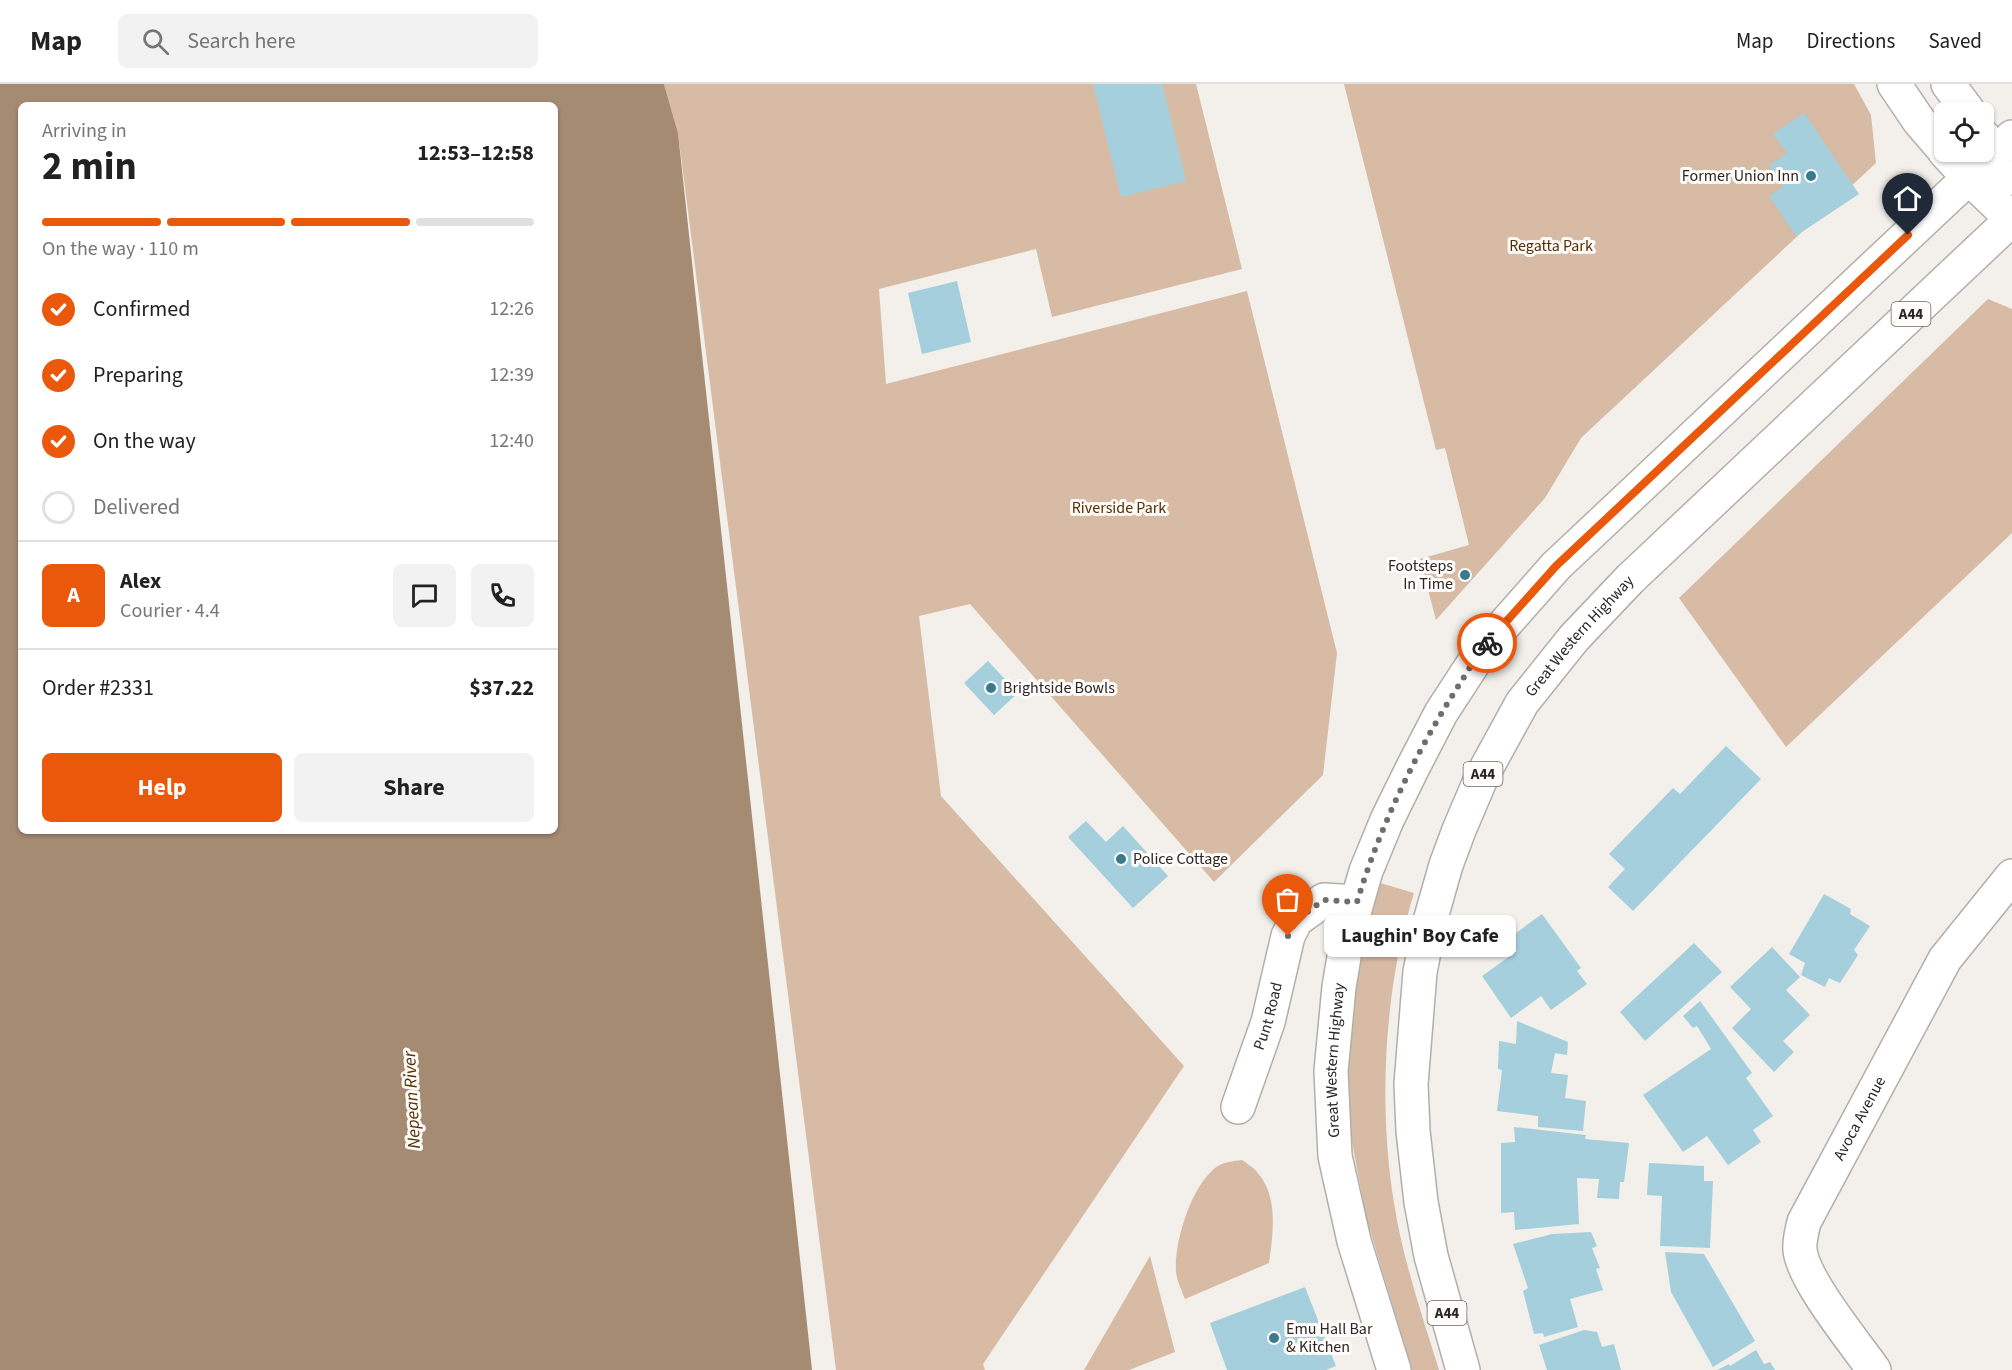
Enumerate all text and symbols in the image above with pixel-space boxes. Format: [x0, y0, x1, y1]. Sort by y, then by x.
search box [118, 14, 538, 68]
text: Map [30, 21, 82, 61]
icon: search [139, 25, 172, 58]
text: Search here [187, 25, 296, 57]
text: Map [1736, 26, 1774, 56]
text: Directions [1807, 26, 1895, 56]
text: Saved [1928, 26, 1982, 56]
map controls [1934, 102, 1994, 162]
button: locate [1934, 102, 1994, 162]
text: Arriving in [42, 117, 127, 145]
text: 12:53–12:58 [417, 137, 534, 169]
text: 2 min [42, 139, 137, 195]
place label: Former Union Inn [1682, 165, 1799, 187]
marker: Former Union Inn [1804, 169, 1818, 183]
pin [1882, 173, 1933, 235]
icon: home [1891, 182, 1924, 215]
text: On the way · 110 m [42, 235, 199, 263]
park label: Regatta Park [1509, 235, 1593, 257]
icon: check [42, 293, 75, 326]
text: Confirmed [93, 293, 190, 325]
text: 12:26 [489, 295, 534, 323]
road number: A44 [1892, 302, 1930, 326]
icon: check [42, 359, 75, 392]
text: Preparing [93, 359, 183, 391]
text: 12:39 [489, 361, 534, 389]
icon: check [42, 425, 75, 458]
text: On the way [93, 425, 196, 457]
text: 12:40 [489, 427, 534, 455]
text: Delivered [93, 491, 180, 523]
park label: Riverside Park [1072, 497, 1166, 519]
place label: Footsteps In Time [1388, 555, 1453, 595]
button: chat [393, 564, 456, 627]
button: phone [471, 564, 534, 627]
text: Alex [120, 565, 161, 597]
marker: Footsteps In Time [1458, 568, 1472, 582]
street label: Great Western Highway [1520, 570, 1639, 701]
text: A [67, 579, 80, 611]
text: Courier · 4.4 [120, 597, 220, 625]
courier [1457, 613, 1517, 673]
icon: bike [1471, 627, 1504, 660]
text: Order #2331 [42, 672, 154, 704]
text: $37.22 [469, 672, 534, 704]
place label: Brightside Bowls [1003, 677, 1115, 699]
marker: Brightside Bowls [984, 681, 998, 695]
button: Help [42, 753, 282, 822]
button: Share [294, 753, 534, 822]
road number: A44 [1464, 762, 1502, 786]
place label: Police Cottage [1133, 848, 1228, 870]
marker: Police Cottage [1114, 852, 1128, 866]
pin [1262, 874, 1313, 936]
icon: bag [1271, 883, 1304, 916]
callout: Laughin' Boy Cafe [1324, 915, 1516, 957]
text: Laughin' Boy Cafe [1341, 922, 1499, 950]
street label: Punt Road [1248, 980, 1288, 1053]
street label: Great Western Highway [1320, 981, 1351, 1138]
water label: Nepean River [397, 1050, 427, 1149]
street label: Avoca Avenue [1828, 1072, 1891, 1164]
road number: A44 [1428, 1301, 1466, 1325]
place label: Emu Hall Bar & Kitchen [1286, 1318, 1373, 1358]
marker: Emu Hall Bar & Kitchen [1267, 1331, 1281, 1345]

